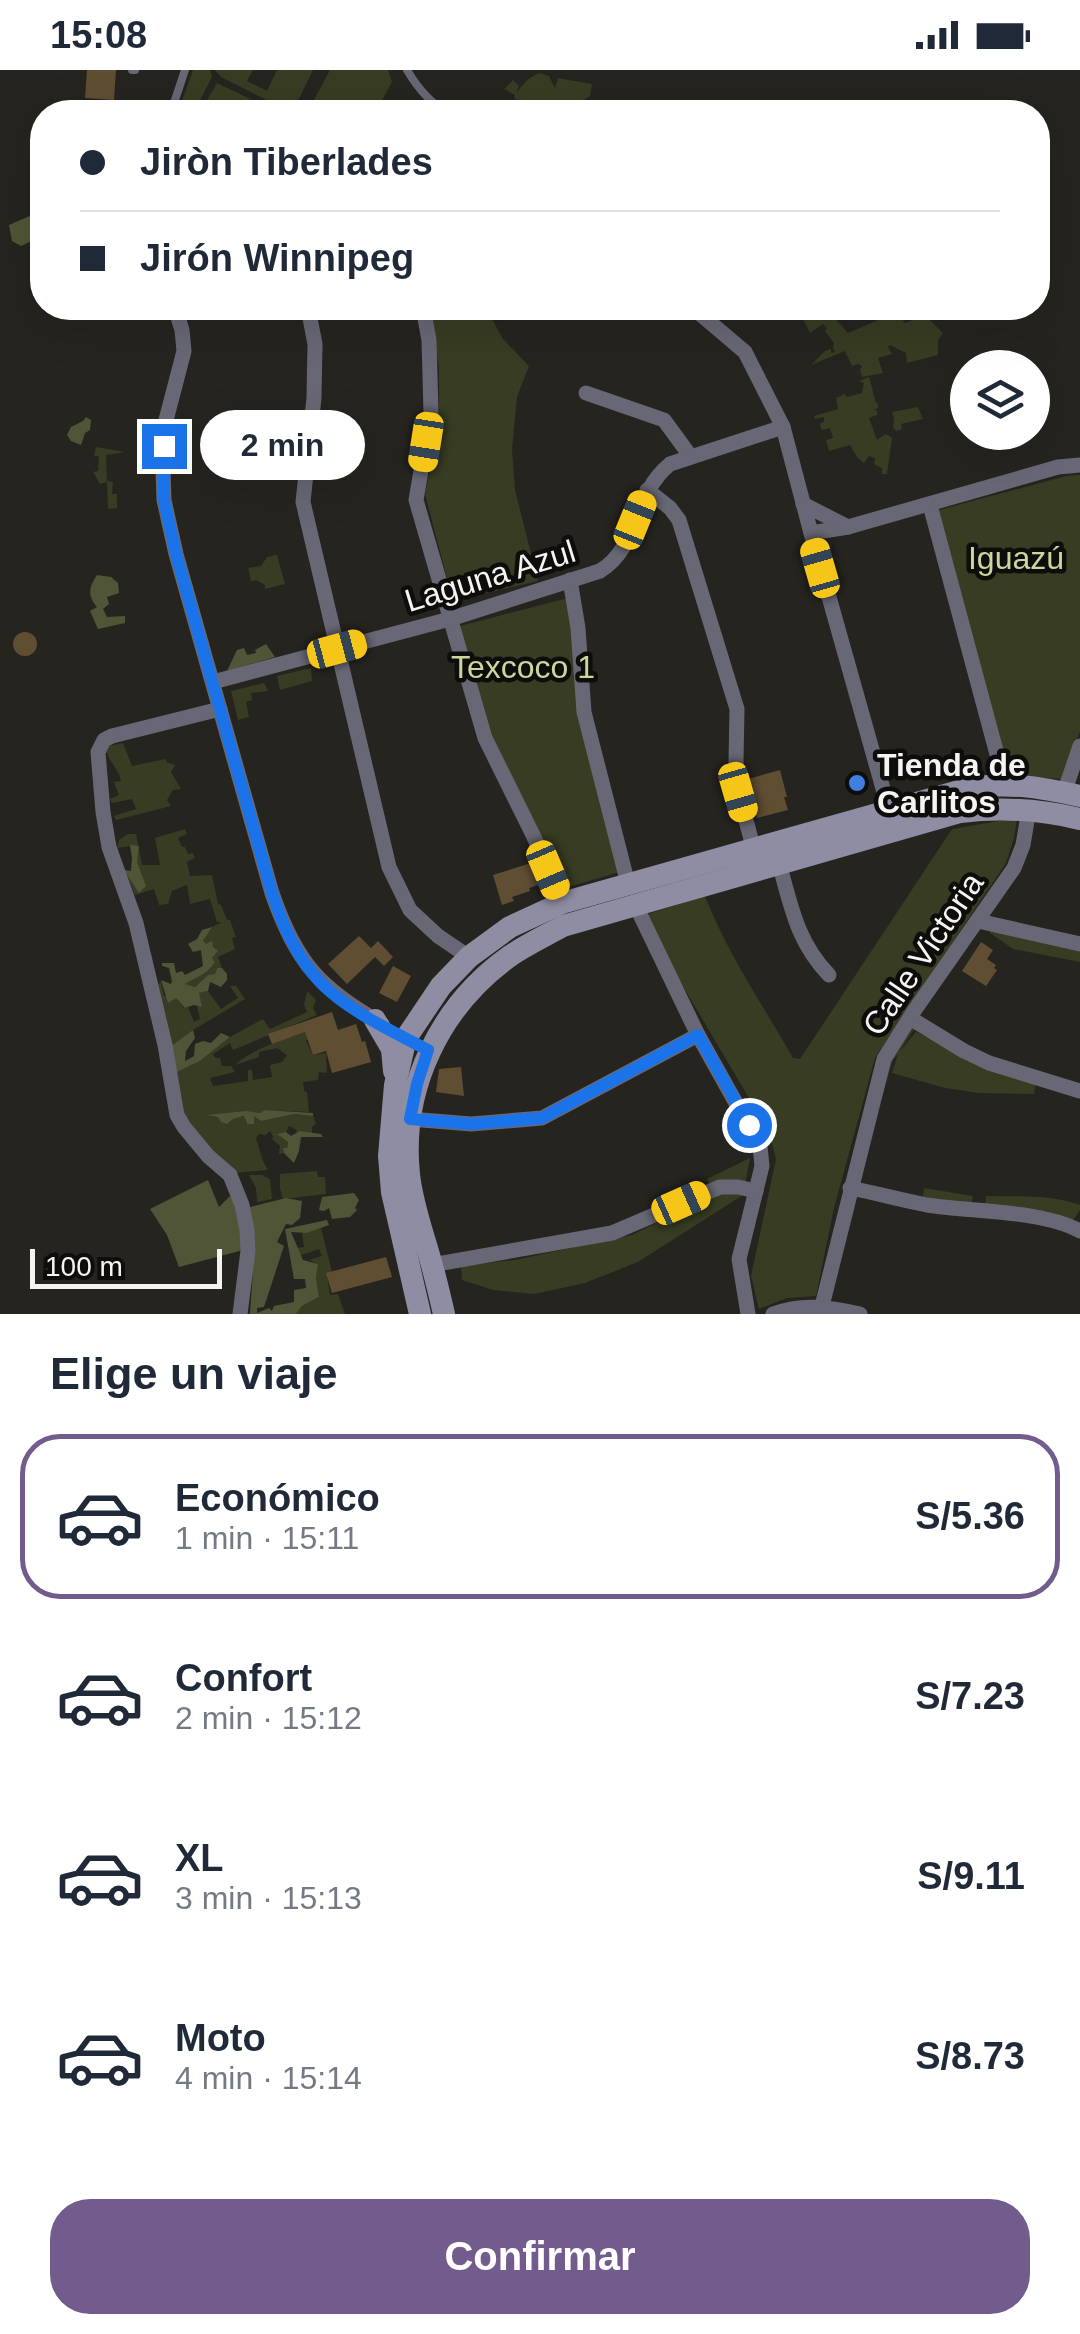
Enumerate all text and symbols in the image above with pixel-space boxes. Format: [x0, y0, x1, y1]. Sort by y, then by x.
text: 15:08 [50, 14, 147, 56]
text: Jiròn Tiberlades [140, 141, 433, 183]
text: Jirón Winnipeg [140, 237, 414, 279]
map controls [950, 350, 1050, 450]
button: layers [950, 350, 1050, 450]
car [406, 410, 446, 474]
callout: 2 min [199, 411, 364, 481]
route end [142, 424, 187, 469]
text: 2 min [241, 427, 324, 463]
car [610, 487, 660, 553]
street label: Laguna Azul [401, 533, 579, 619]
car [797, 535, 843, 601]
park label: Iguazú [968, 540, 1064, 576]
car [304, 627, 370, 671]
park label: Texcoco 1 [451, 649, 595, 685]
place label: Tienda de Carlitos [877, 747, 1026, 820]
car [715, 759, 761, 825]
marker: Tienda de Carlitos [846, 772, 868, 794]
car [522, 837, 574, 903]
street label: Calle Victoria [856, 866, 991, 1042]
route start [727, 1103, 772, 1148]
car [647, 1177, 715, 1229]
scale bar [30, 1244, 222, 1288]
text: 100 m [45, 1251, 123, 1282]
text: Elige un viaje [50, 1348, 338, 1399]
icon: car [55, 1472, 145, 1562]
text: Económico [175, 1477, 380, 1519]
text: S/5.36 [915, 1495, 1025, 1537]
text: 1 min · 15:11 [175, 1520, 359, 1556]
icon: car [55, 1652, 145, 1742]
text: Confort [175, 1657, 312, 1699]
text: S/7.23 [915, 1675, 1025, 1717]
text: 2 min · 15:12 [175, 1700, 362, 1736]
icon: car [55, 1832, 145, 1922]
text: XL [175, 1837, 224, 1879]
text: S/9.11 [917, 1855, 1025, 1897]
text: 3 min · 15:13 [175, 1880, 362, 1916]
icon: car [55, 2012, 145, 2102]
text: Moto [175, 2017, 266, 2059]
text: S/8.73 [915, 2035, 1025, 2077]
text: 4 min · 15:14 [175, 2060, 362, 2096]
button: Confirmar [50, 2199, 1030, 2314]

